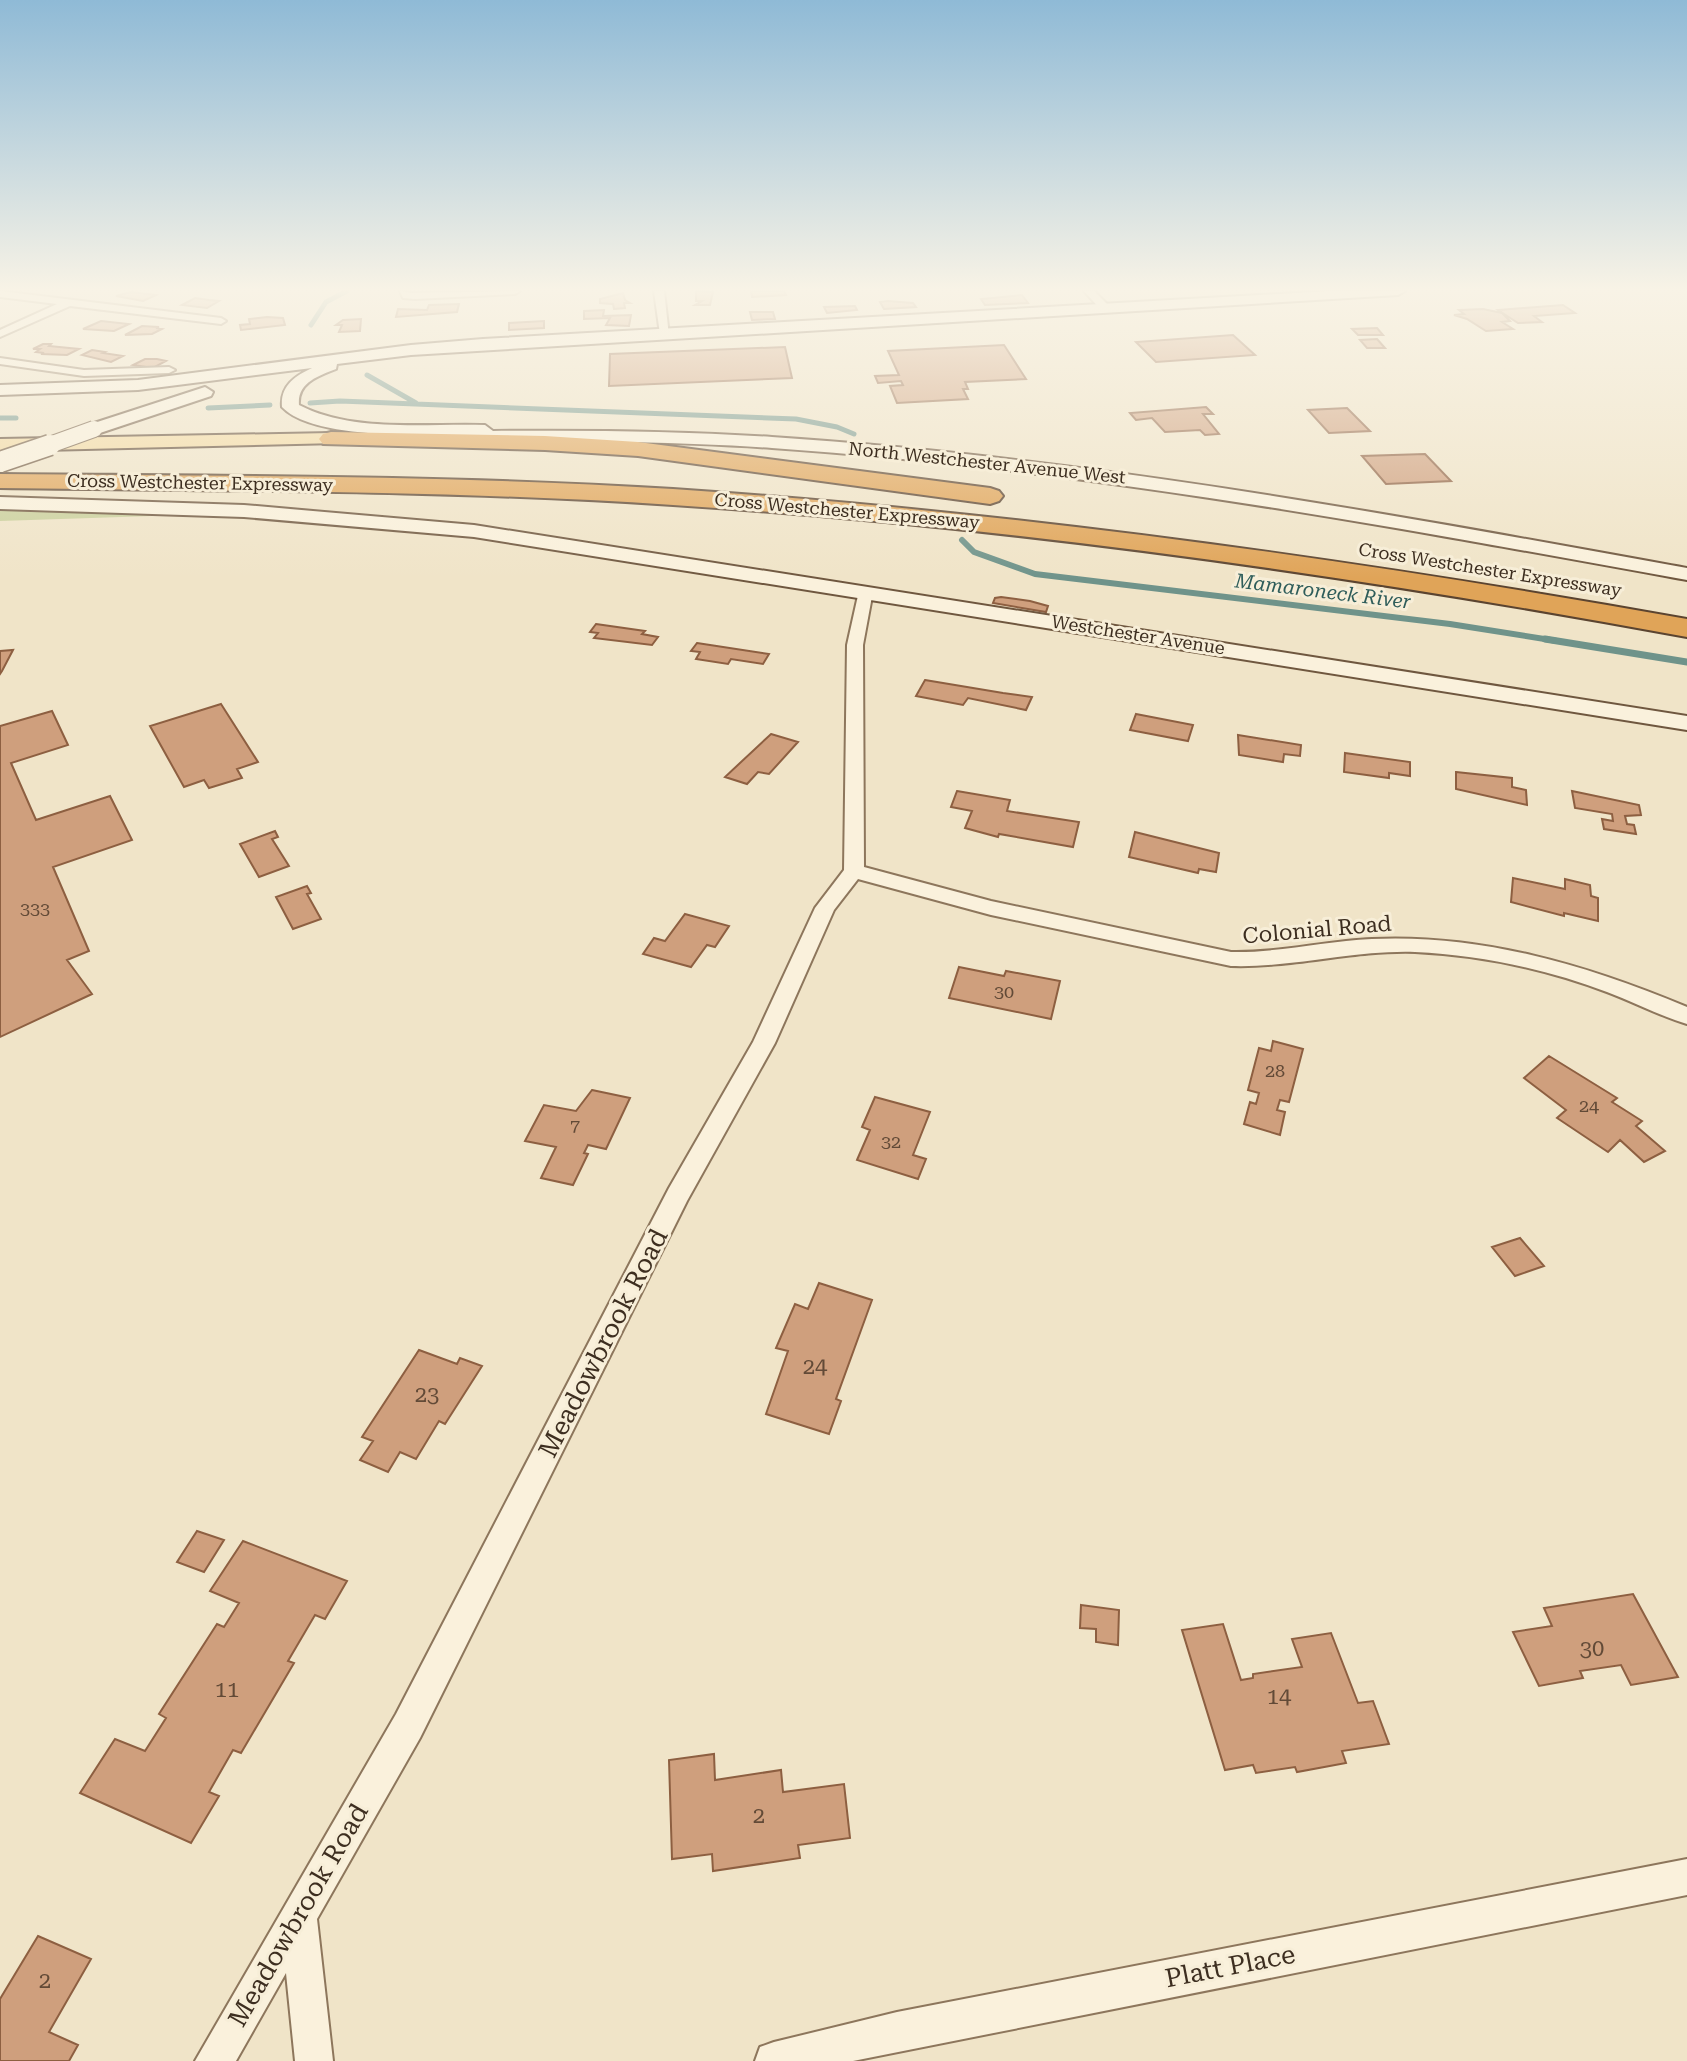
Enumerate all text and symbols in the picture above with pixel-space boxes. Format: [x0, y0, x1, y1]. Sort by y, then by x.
street label: North Westchester Avenue West [847, 438, 1127, 488]
street label: Cross Westchester Expressway [67, 470, 334, 495]
street label: Cross Westchester Expressway [714, 488, 981, 533]
street label: Cross Westchester Expressway [1357, 538, 1623, 601]
water label: Mamaroneck River [1233, 568, 1413, 614]
street label: Westchester Avenue [1050, 610, 1227, 659]
house number: 333 [20, 898, 50, 919]
street label: Colonial Road [1242, 911, 1392, 948]
house number: 30 [994, 981, 1014, 1002]
house number: 28 [1265, 1060, 1285, 1081]
house number: 24 [1579, 1095, 1599, 1116]
house number: 7 [570, 1115, 580, 1136]
house number: 32 [881, 1131, 901, 1152]
street label: Meadowbrook Road [532, 1224, 674, 1462]
house number: 24 [803, 1354, 828, 1379]
house number: 23 [415, 1382, 439, 1407]
house number: 30 [1580, 1636, 1604, 1661]
house number: 11 [215, 1677, 239, 1702]
house number: 14 [1267, 1684, 1292, 1709]
street label: Meadowbrook Road [222, 1798, 374, 2032]
house number: 2 [753, 1803, 765, 1828]
street label: Platt Place [1162, 1939, 1298, 1993]
house number: 2 [39, 1968, 51, 1993]

